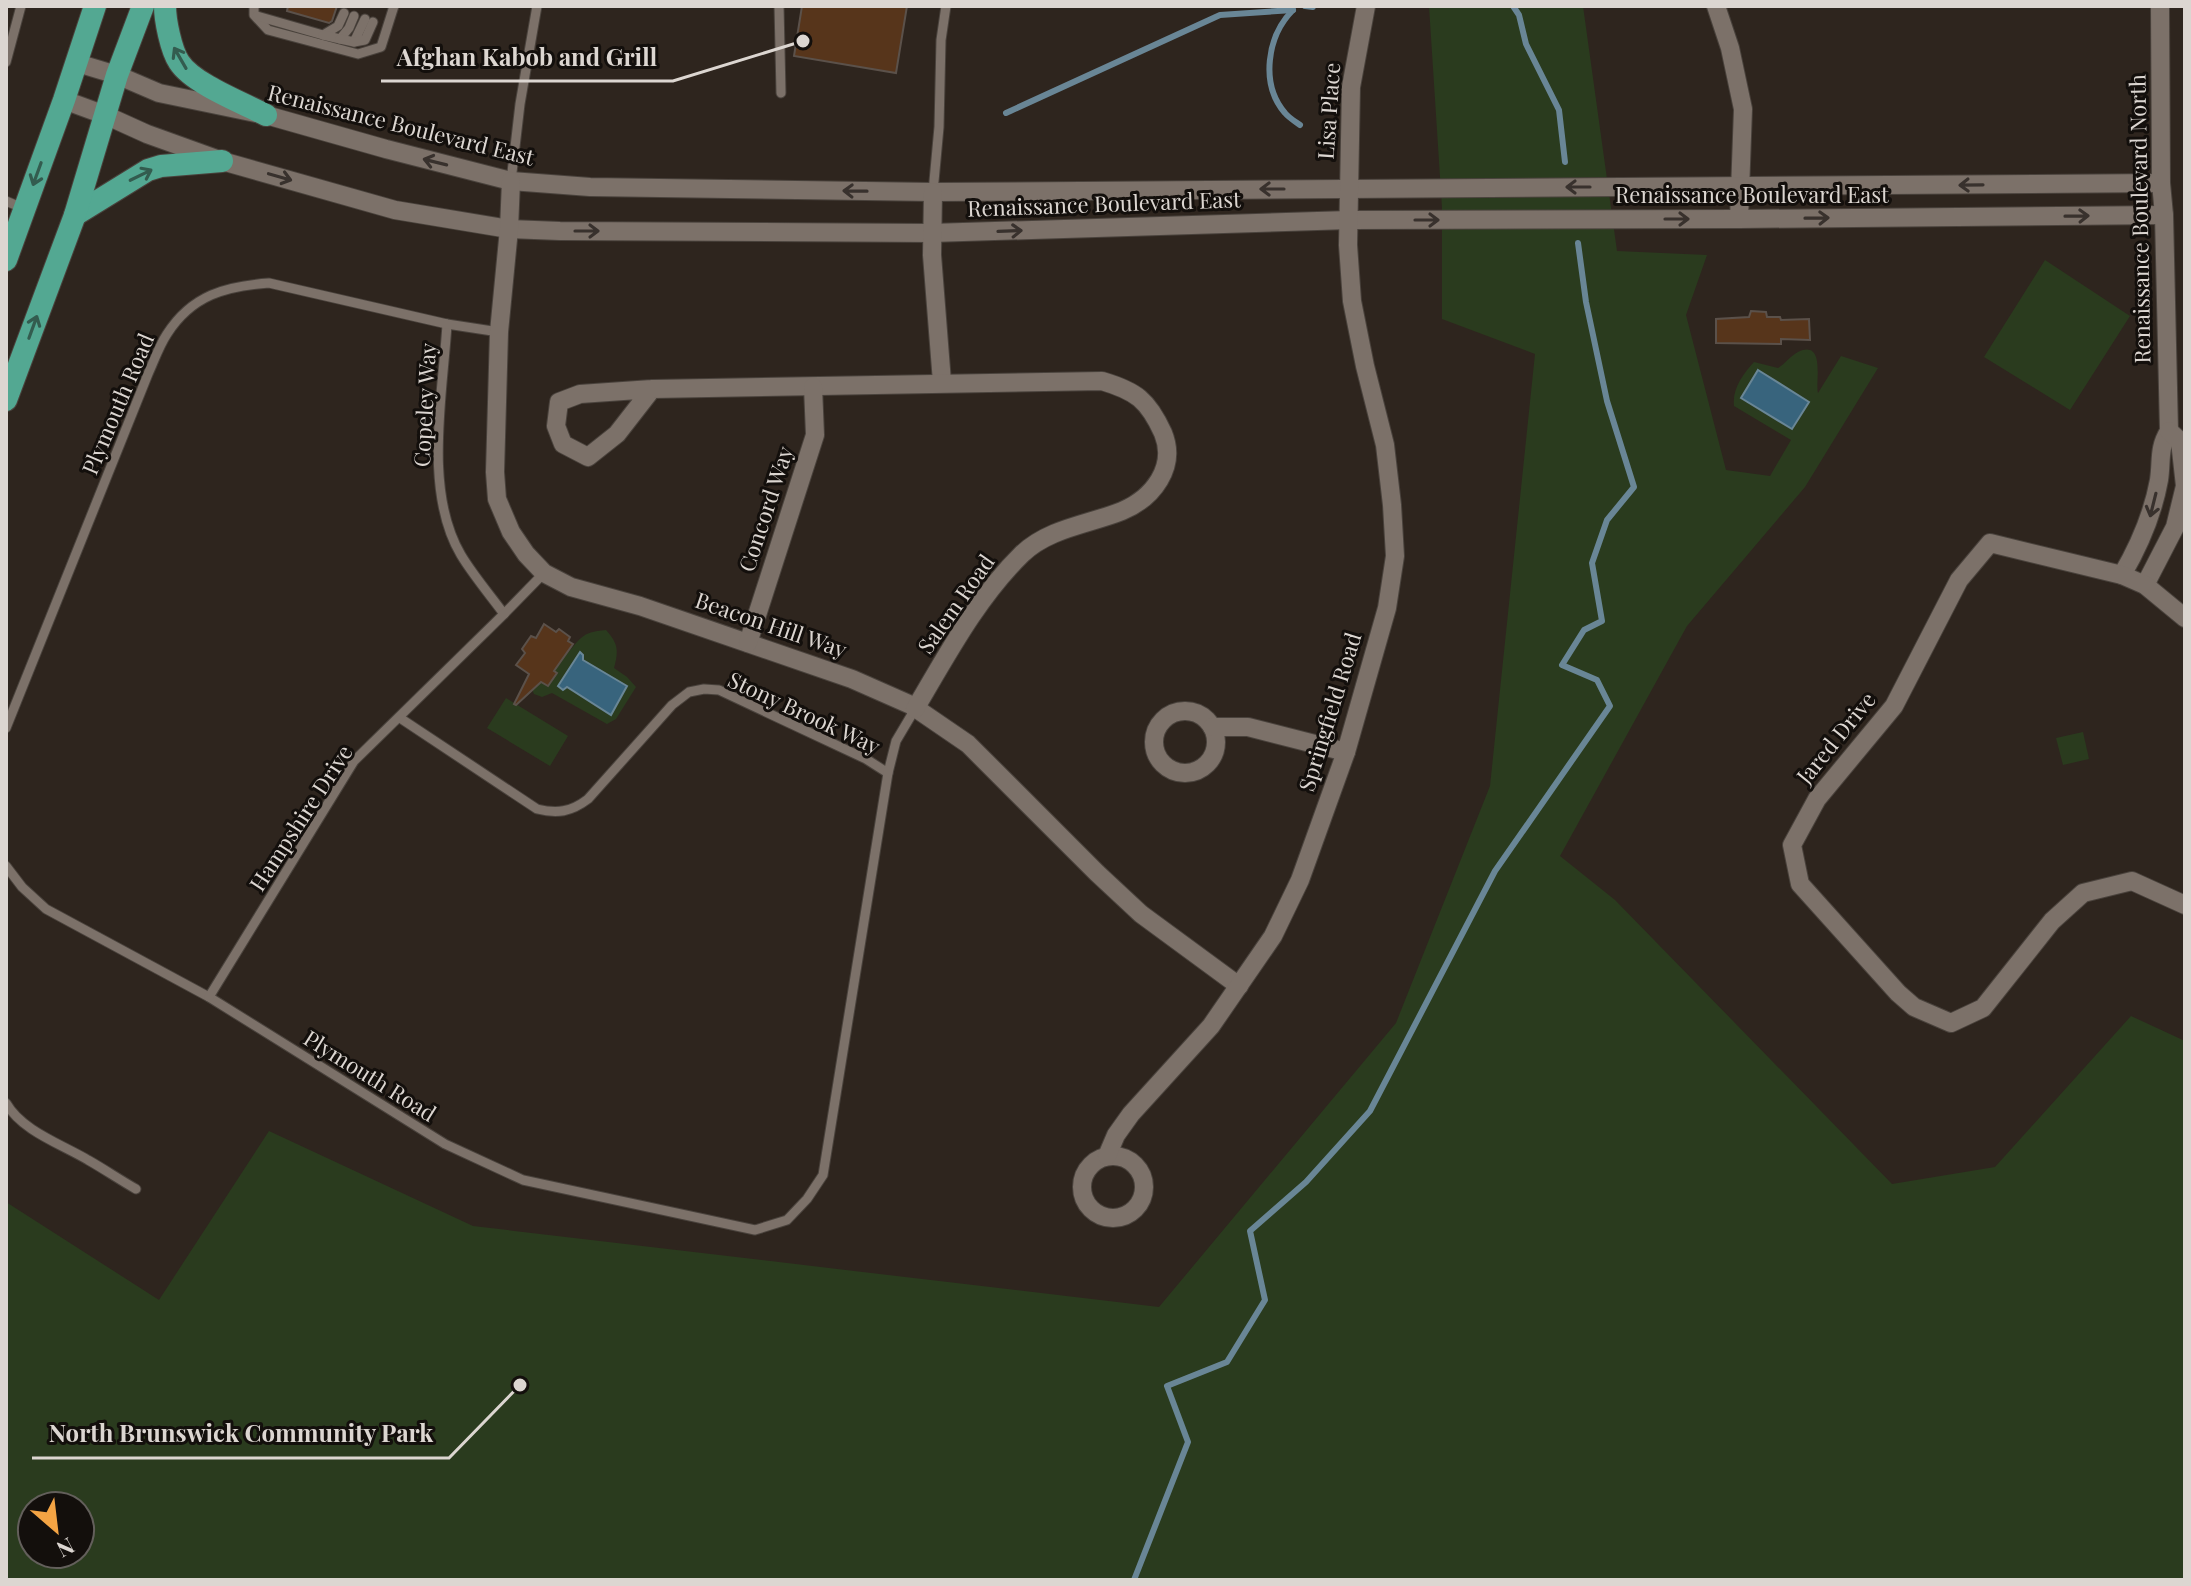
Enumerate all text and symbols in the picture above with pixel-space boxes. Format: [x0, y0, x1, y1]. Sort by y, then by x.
callout: Afghan Kabob and Grill [381, 33, 673, 81]
text: Afghan Kabob and Grill [396, 40, 658, 72]
one-way arrow [172, 47, 188, 70]
street label: Lisa Place [1310, 61, 1346, 160]
street label: Renaissance Boulevard North [2121, 74, 2157, 364]
street label: Renaissance Boulevard East [265, 76, 539, 172]
one-way arrow [423, 153, 449, 168]
one-way arrow [29, 161, 44, 186]
one-way arrow [129, 166, 153, 182]
one-way arrow [267, 171, 293, 186]
one-way arrow [1958, 177, 1985, 193]
one-way arrow [1565, 179, 1592, 195]
street label: Renaissance Boulevard East [1615, 179, 1890, 209]
one-way arrow [1259, 181, 1286, 197]
one-way arrow [842, 183, 869, 199]
street label: Renaissance Boulevard East [967, 183, 1243, 223]
one-way arrow [2063, 208, 2090, 224]
one-way arrow [1663, 211, 1690, 227]
one-way arrow [1803, 211, 1830, 226]
one-way arrow [1413, 212, 1440, 228]
one-way arrow [573, 223, 600, 239]
one-way arrow [996, 223, 1023, 238]
one-way arrow [27, 315, 41, 340]
street label: Plymouth Road [74, 328, 160, 479]
street label: Copeley Way [406, 342, 442, 468]
street label: Concord Way [731, 442, 800, 575]
one-way arrow [2144, 491, 2159, 517]
street label: Salem Road [910, 548, 1001, 659]
street label: Beacon Hill Way [692, 584, 851, 664]
street label: Springfield Road [1291, 628, 1368, 795]
street label: Stony Brook Way [723, 664, 885, 761]
street label: Jared Drive [1788, 685, 1882, 790]
street label: Hampshire Drive [242, 738, 359, 896]
street label: Plymouth Road [299, 1023, 443, 1128]
callout: North Brunswick Community Park [32, 1410, 449, 1458]
text: North Brunswick Community Park [49, 1416, 434, 1448]
north arrow [16, 1490, 96, 1570]
text: N [52, 1532, 80, 1566]

